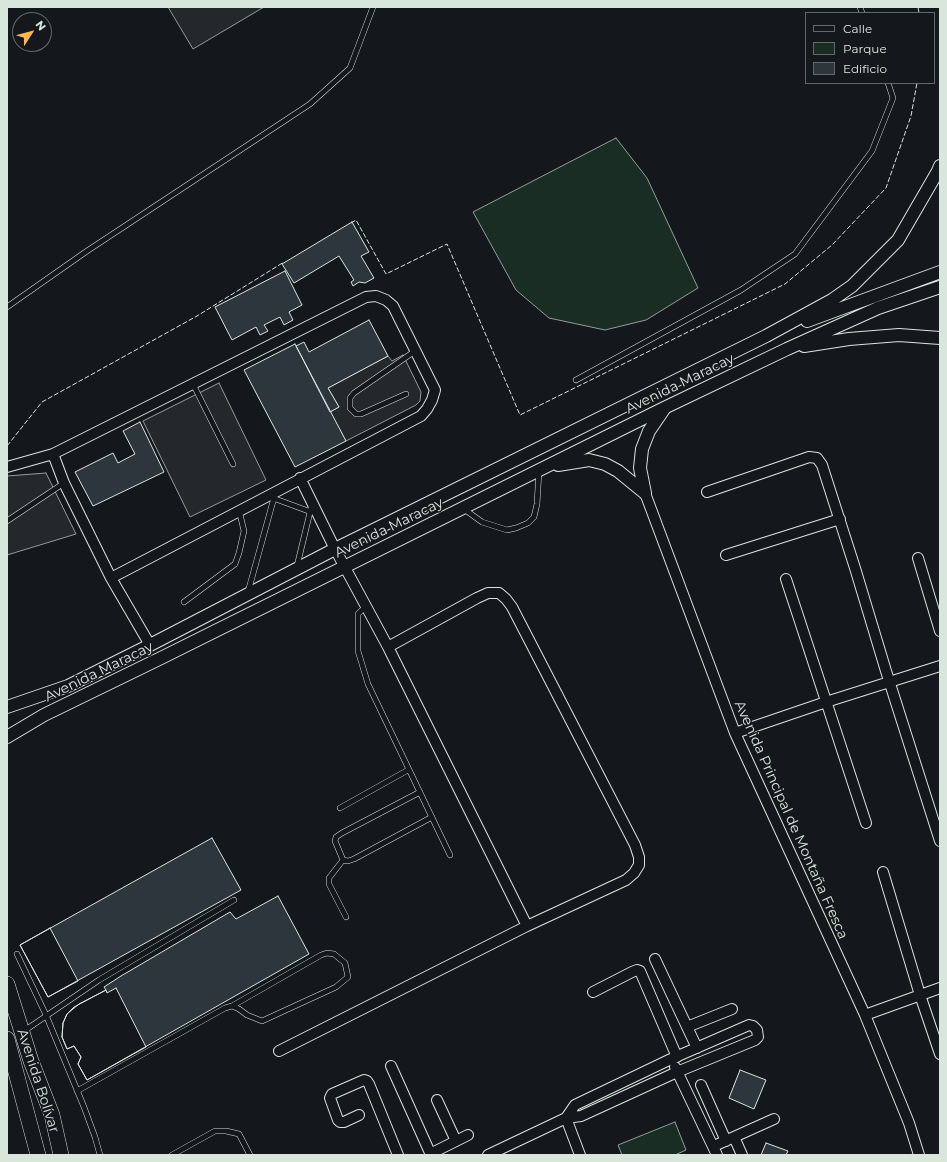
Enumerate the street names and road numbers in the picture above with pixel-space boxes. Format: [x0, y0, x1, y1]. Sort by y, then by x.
street label: Avenida Maracay [623, 350, 737, 418]
street label: Avenida Maracay [332, 494, 446, 562]
street label: Avenida Maracay [42, 638, 156, 706]
street label: Avenida Principal de Montaña Fresca [731, 698, 851, 942]
street label: Avenida Bolívar [13, 1027, 63, 1135]

